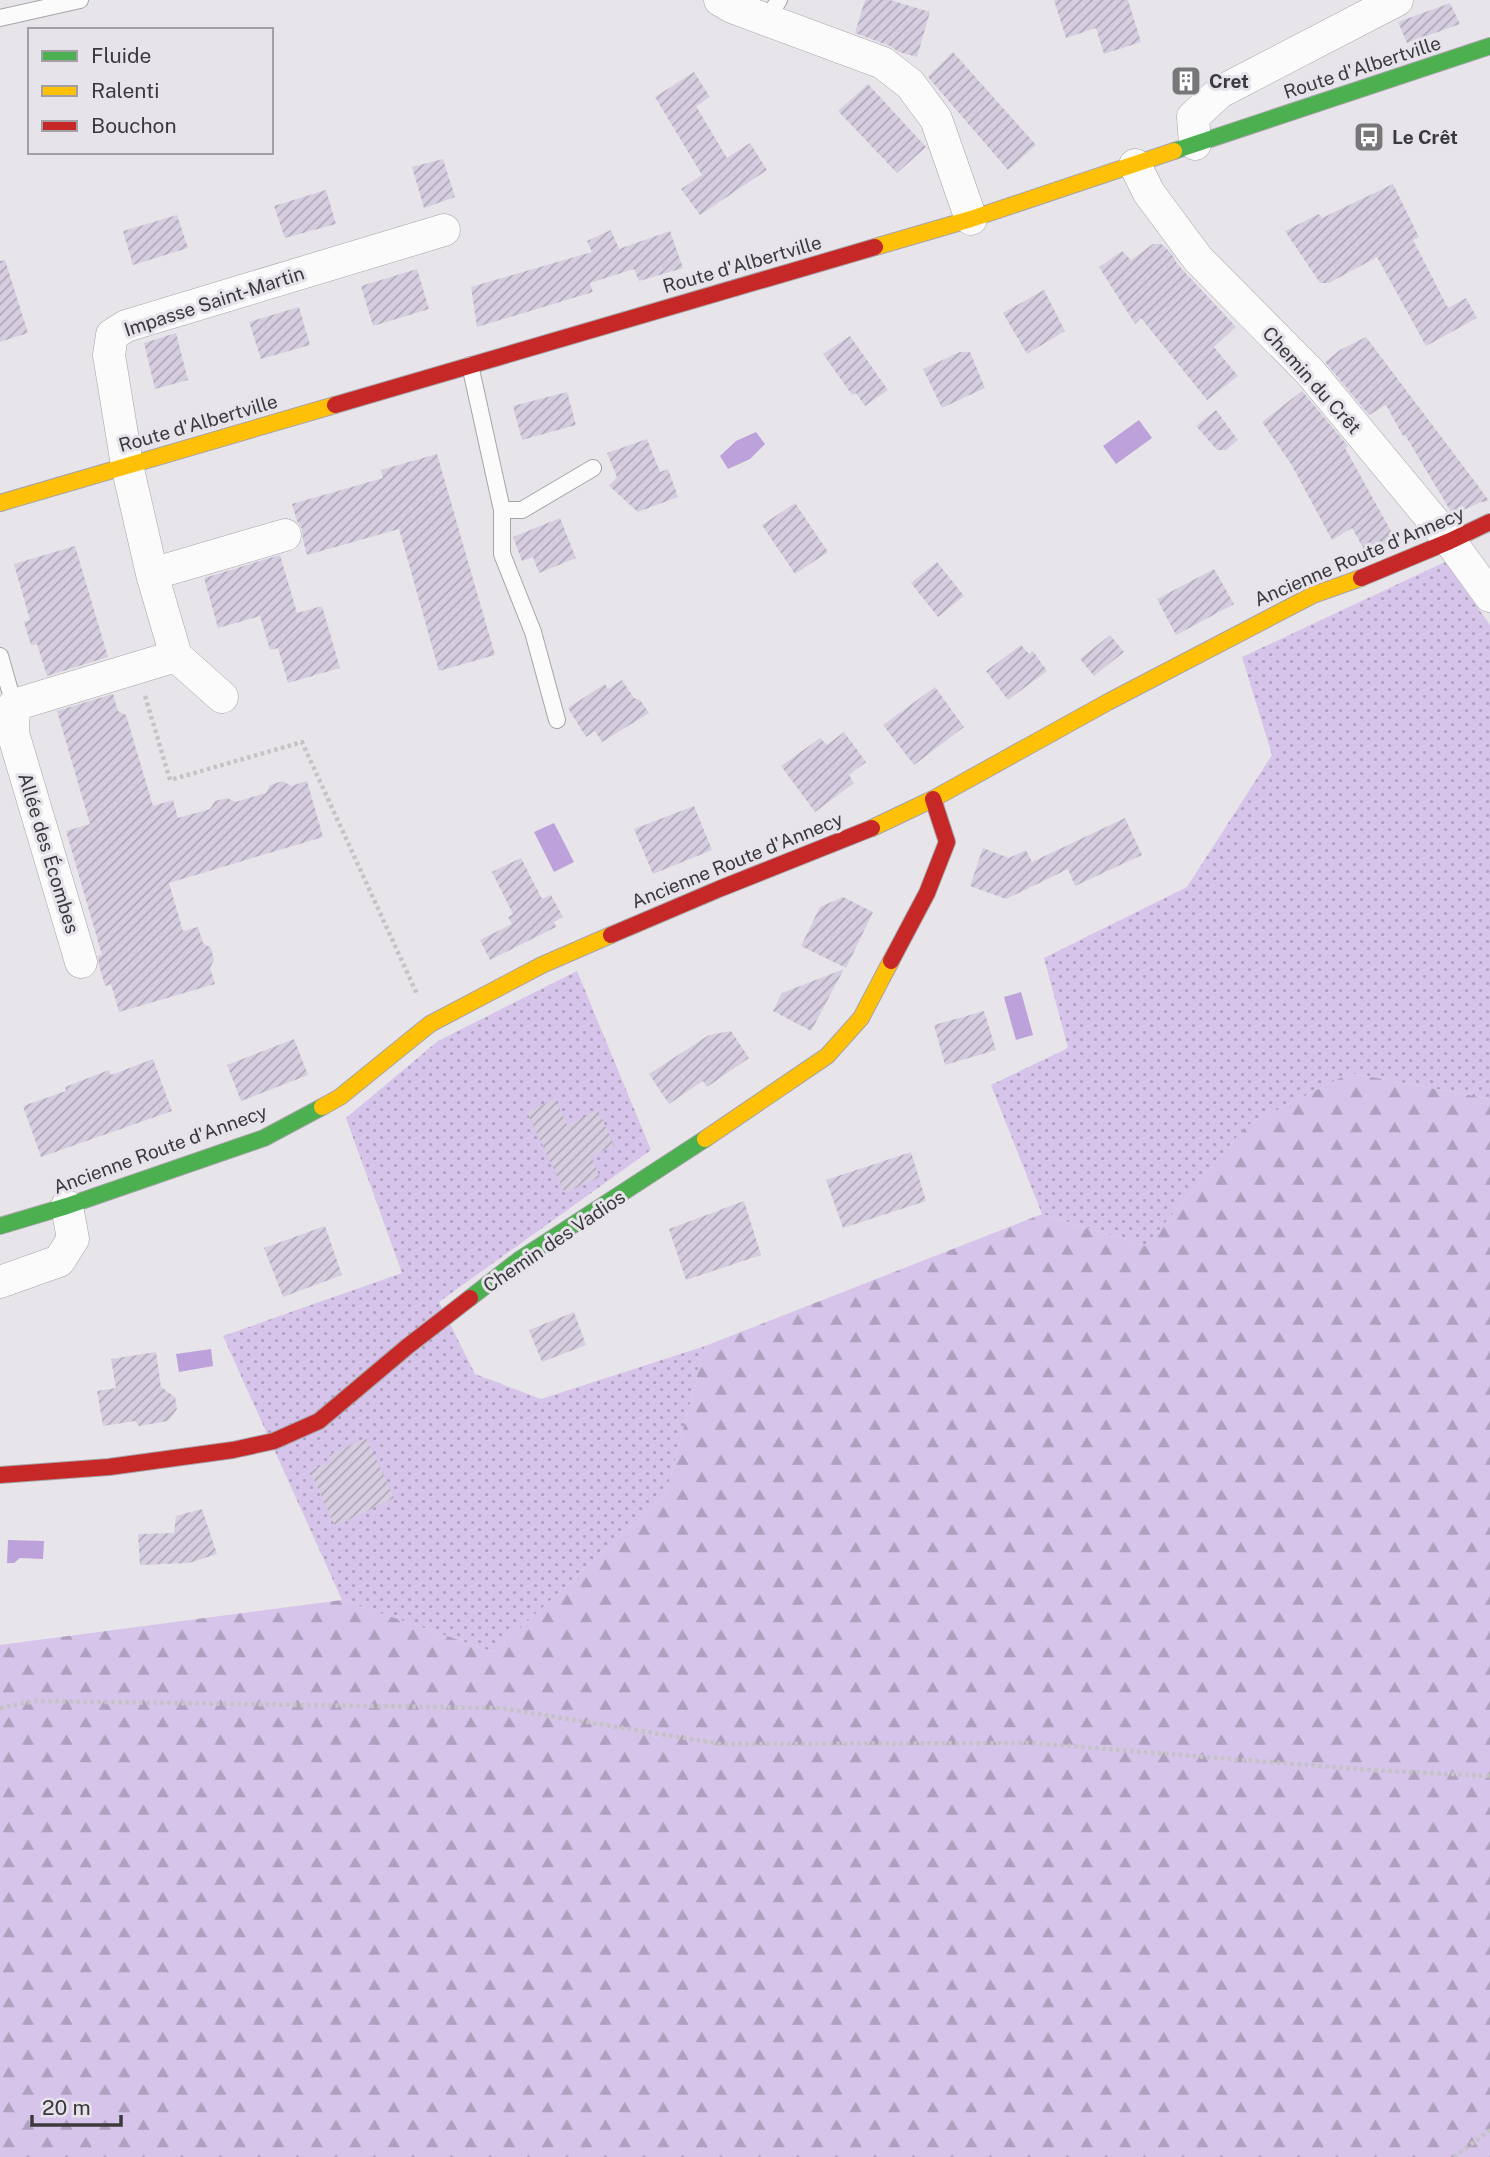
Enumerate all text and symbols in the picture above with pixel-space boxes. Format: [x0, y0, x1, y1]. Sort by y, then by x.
legend [28, 28, 273, 154]
street label: Route d'Albertville [1281, 31, 1443, 103]
text: Fluide [91, 43, 151, 68]
building icon: Cret [1169, 64, 1203, 98]
place label: Cret [1209, 70, 1249, 92]
text: Ralenti [91, 78, 159, 103]
text: Bouchon [91, 113, 177, 138]
bus stop icon: Le Crêt [1352, 120, 1386, 154]
place label: Le Crêt [1392, 126, 1458, 148]
street label: Route d'Albertville [660, 231, 824, 297]
street label: Impasse Saint-Martin [121, 261, 307, 341]
street label: Chemin du Crêt [1258, 322, 1366, 438]
street label: Route d'Albertville [116, 390, 280, 456]
street label: Ancienne Route d'Annecy [1251, 502, 1467, 610]
street label: Allée des Écombes [14, 770, 84, 936]
street label: Ancienne Route d'Annecy [628, 807, 846, 913]
street label: Ancienne Route d'Annecy [50, 1100, 270, 1198]
street label: Chemin des Vadios [479, 1185, 629, 1297]
scale bar [32, 2084, 121, 2128]
text: 20 m [42, 2095, 91, 2120]

